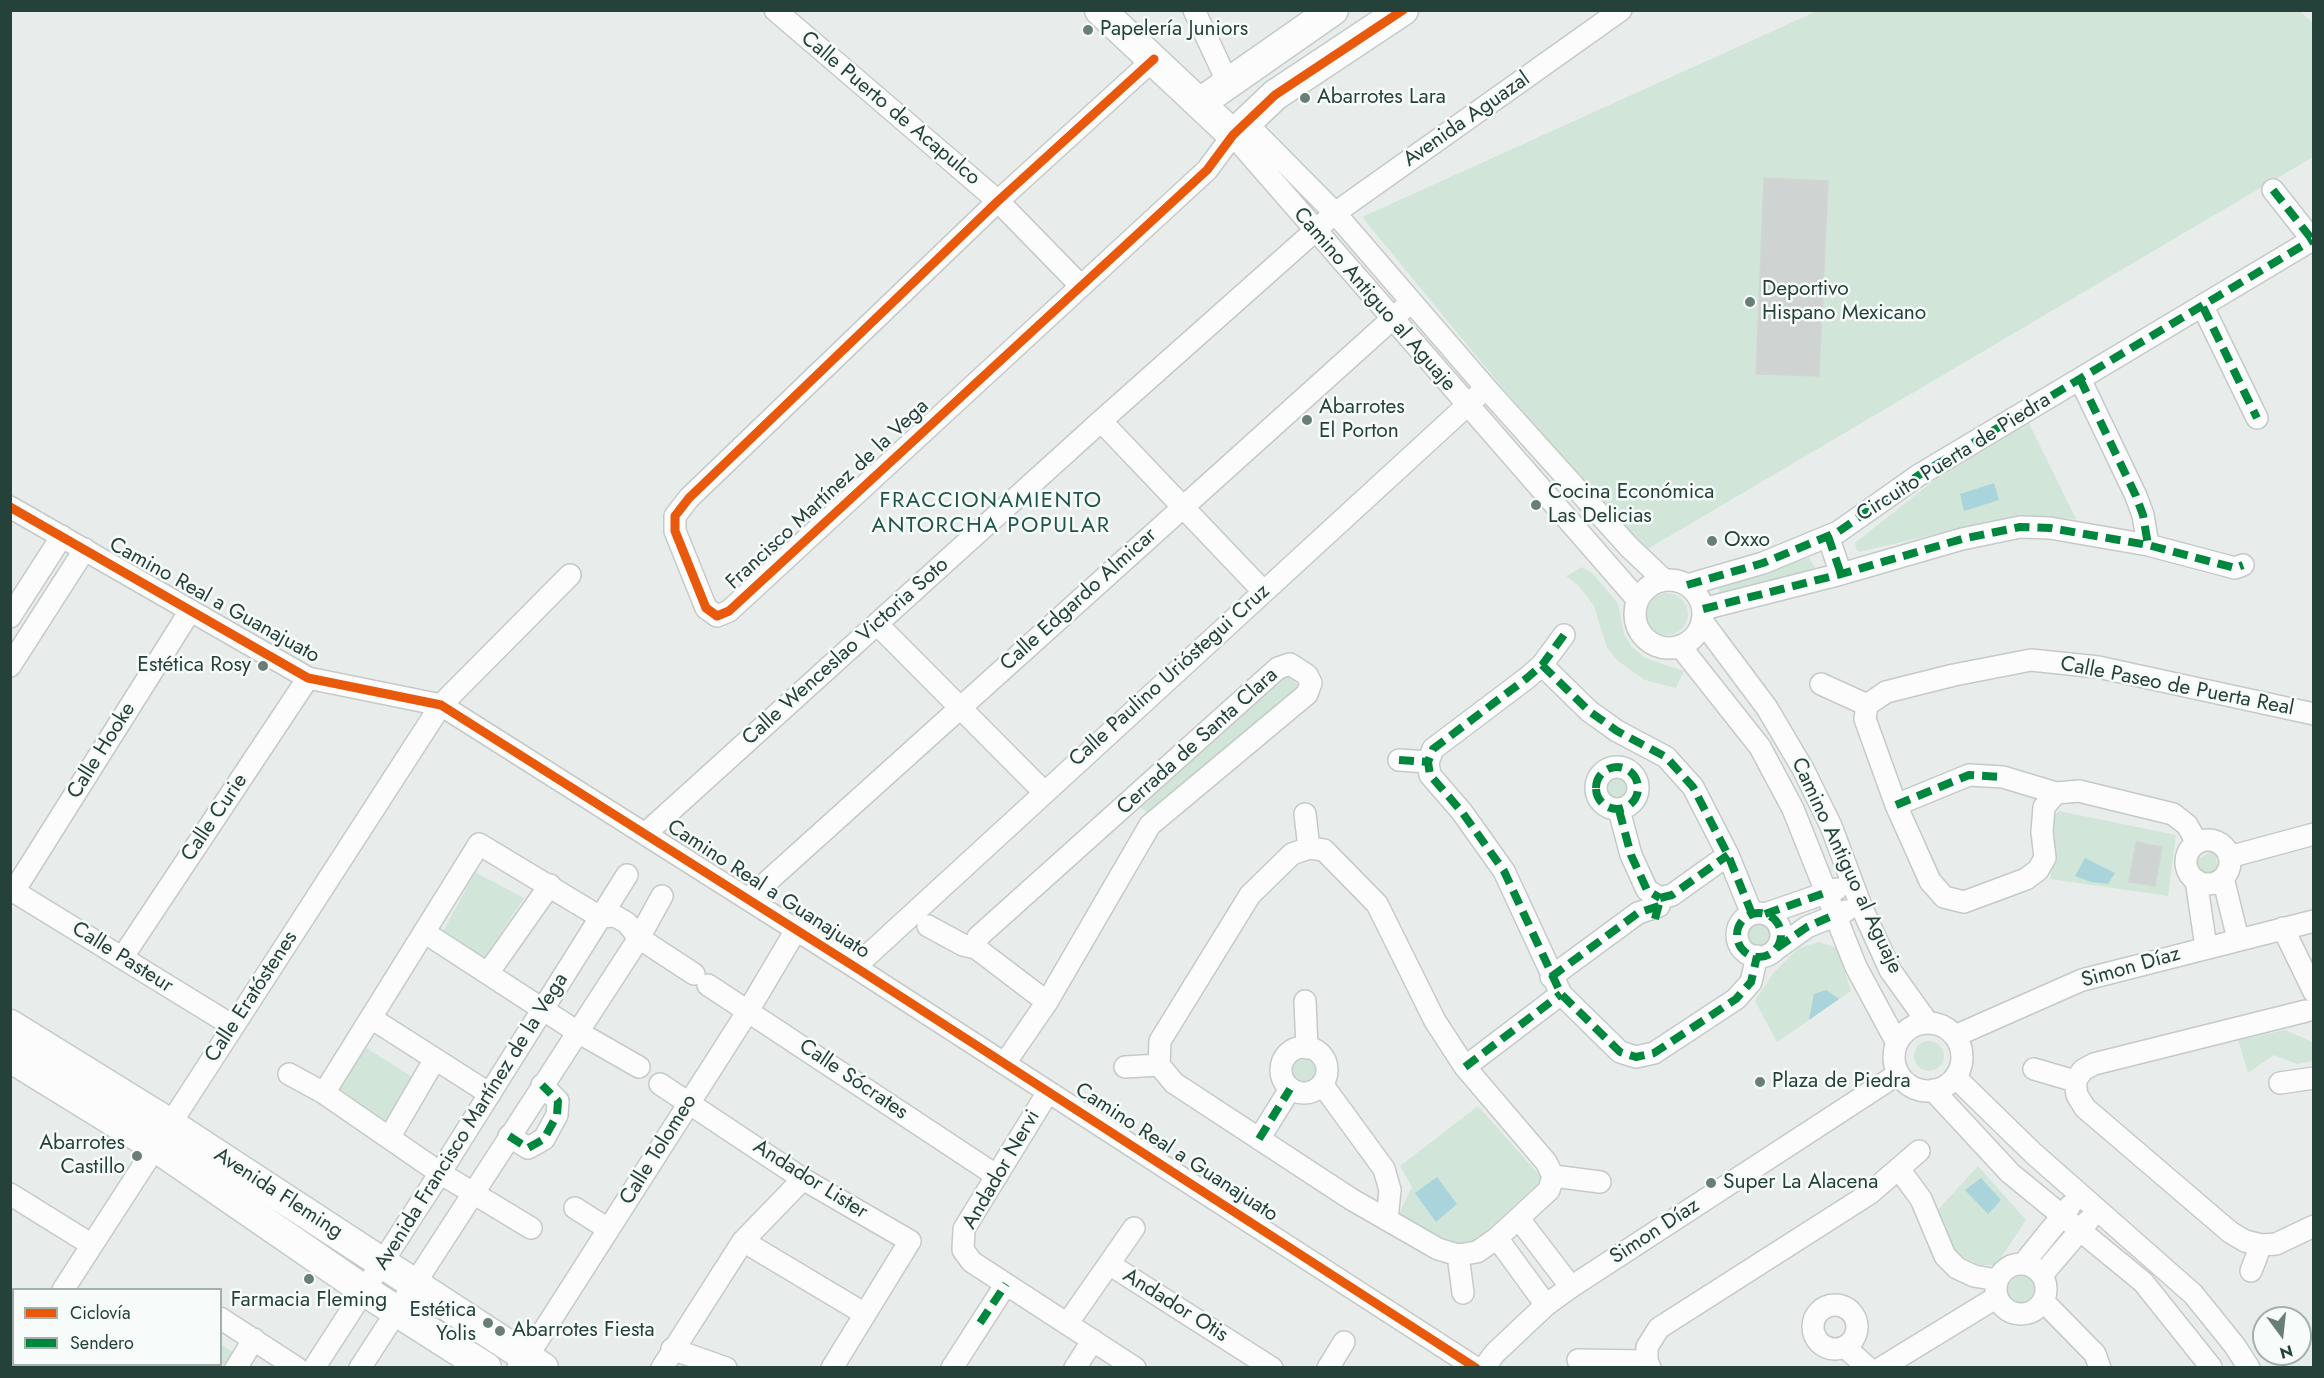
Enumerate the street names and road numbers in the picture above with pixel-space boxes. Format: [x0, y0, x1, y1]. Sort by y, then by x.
street label: Calle Puerto de Acapulco [795, 27, 985, 191]
street label: Avenida Aguazal [1399, 67, 1535, 173]
street label: Camino Antiguo al Aguaje [1287, 203, 1461, 397]
street label: Circuito Puerta de Piedra [1852, 388, 2056, 528]
street label: Francisco Martínez de la Vega [721, 394, 935, 596]
street label: Calle Edgardo Almicar [996, 523, 1162, 677]
street label: Camino Real a Guanajuato [104, 533, 324, 669]
street label: Calle Wenceslao Victoria Soto [738, 553, 954, 751]
street label: Calle Paulino Urióstegui Cruz [1065, 579, 1275, 773]
street label: Calle Paseo de Puerta Real [2058, 652, 2296, 722]
street label: Cerrada de Santa Clara [1112, 663, 1284, 821]
street label: Calle Hooke [62, 698, 142, 804]
street label: Camino Antiguo al Aguaje [1785, 754, 1907, 978]
street label: Calle Curie [177, 769, 253, 867]
street label: Camino Real a Guanajuato [662, 815, 874, 965]
street label: Calle Pasteur [67, 917, 177, 999]
street label: Calle Eratóstenes [200, 927, 304, 1067]
street label: Simon Díaz [2079, 942, 2183, 994]
street label: Avenida Francisco Martínez de la Vega [370, 969, 574, 1275]
street label: Calle Sócrates [794, 1034, 912, 1126]
street label: Camino Real a Guanajuato [1070, 1078, 1282, 1228]
street label: Calle Tolomeo [615, 1090, 703, 1210]
street label: Andador Nervi [958, 1106, 1046, 1234]
street label: Andador Lister [748, 1135, 872, 1225]
street label: Avenida Fleming [209, 1143, 347, 1245]
street label: Simon Díaz [1606, 1194, 1704, 1270]
street label: Andador Otis [1118, 1264, 1232, 1348]

